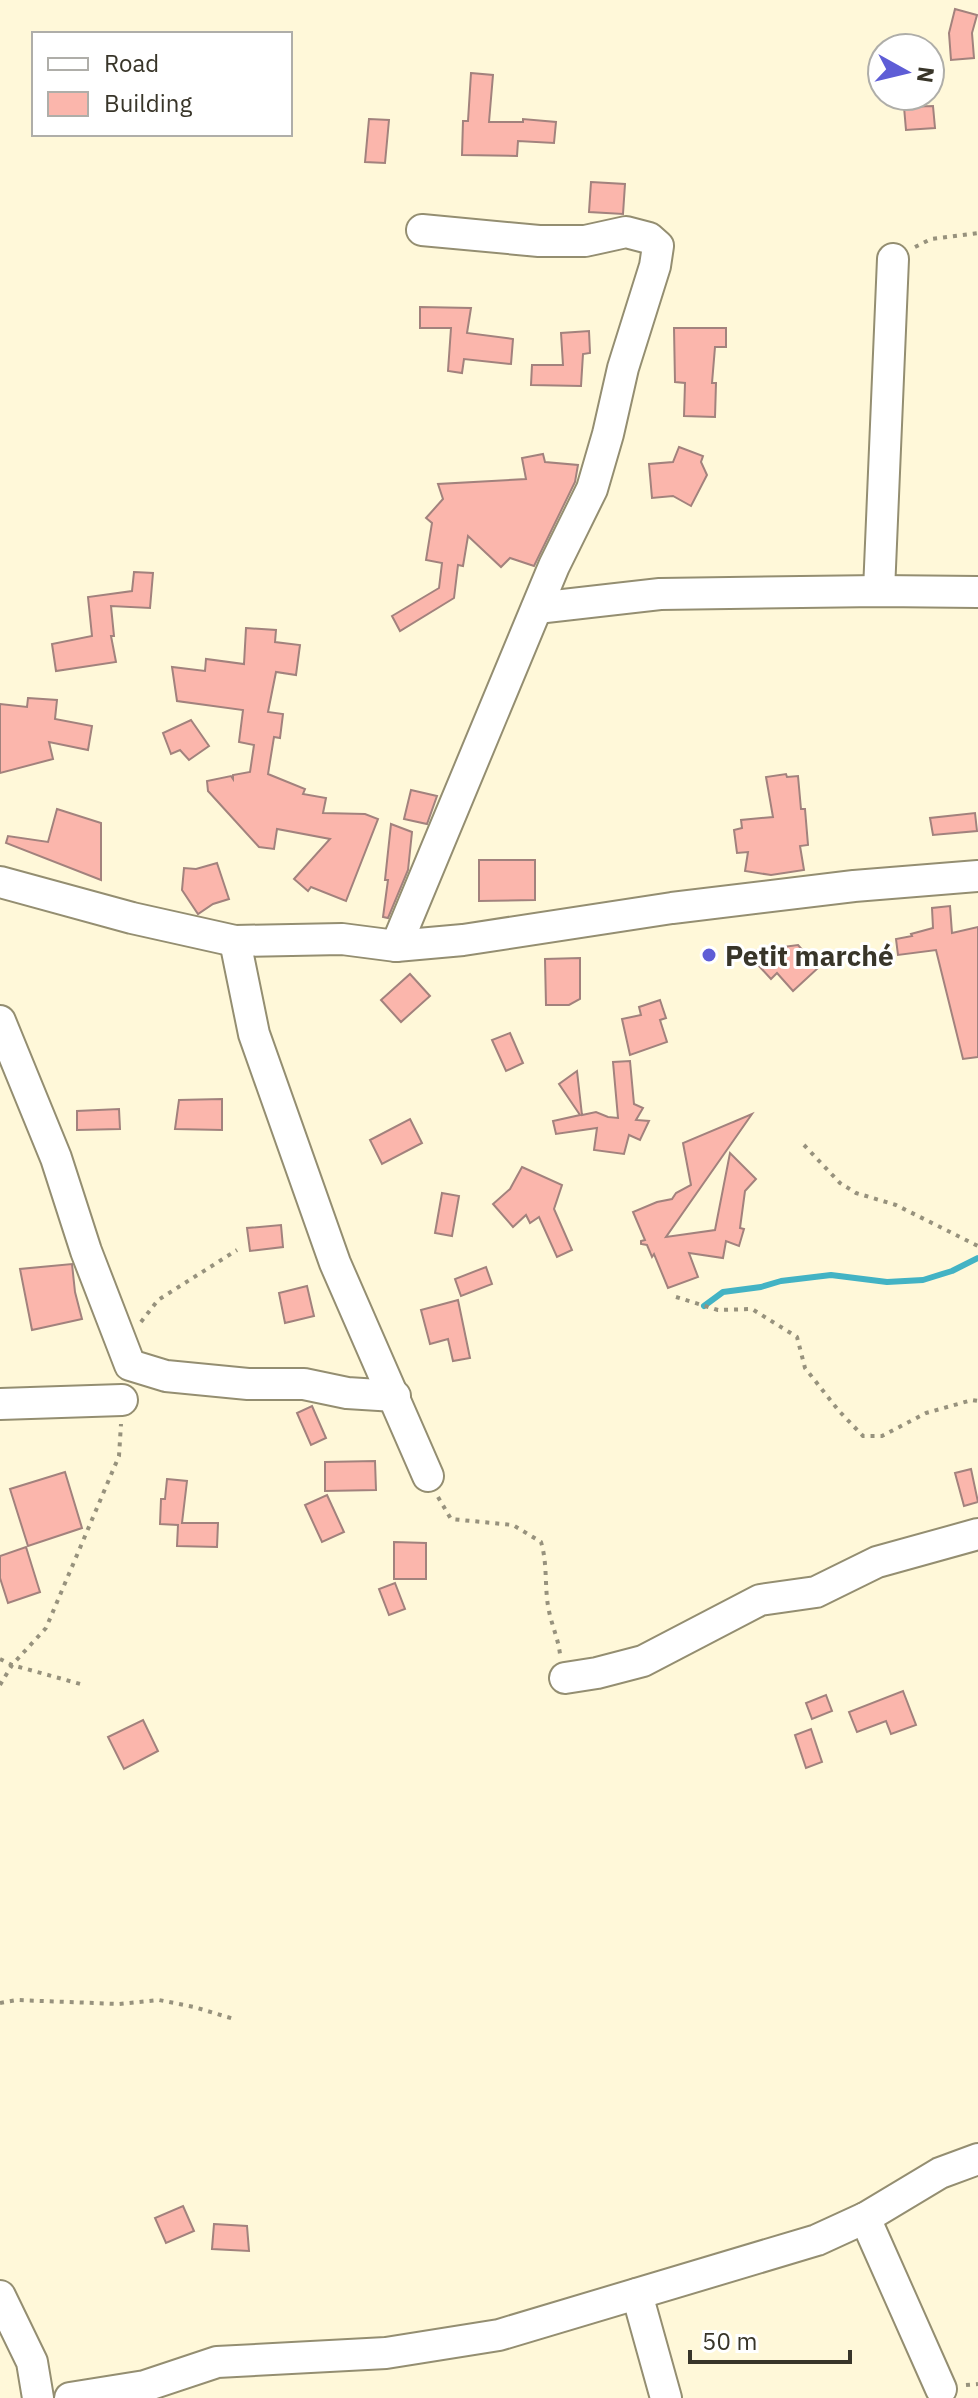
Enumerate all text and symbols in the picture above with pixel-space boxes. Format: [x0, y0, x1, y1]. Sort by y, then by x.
legend [32, 32, 292, 136]
north arrow [866, 32, 946, 112]
text: Road [104, 47, 159, 79]
text: N [911, 65, 942, 85]
text: Building [104, 87, 192, 119]
place label: Petit marché [725, 937, 894, 974]
marker: Petit marché [700, 946, 718, 964]
scale bar [690, 2314, 850, 2364]
text: 50 m [702, 2325, 757, 2357]

